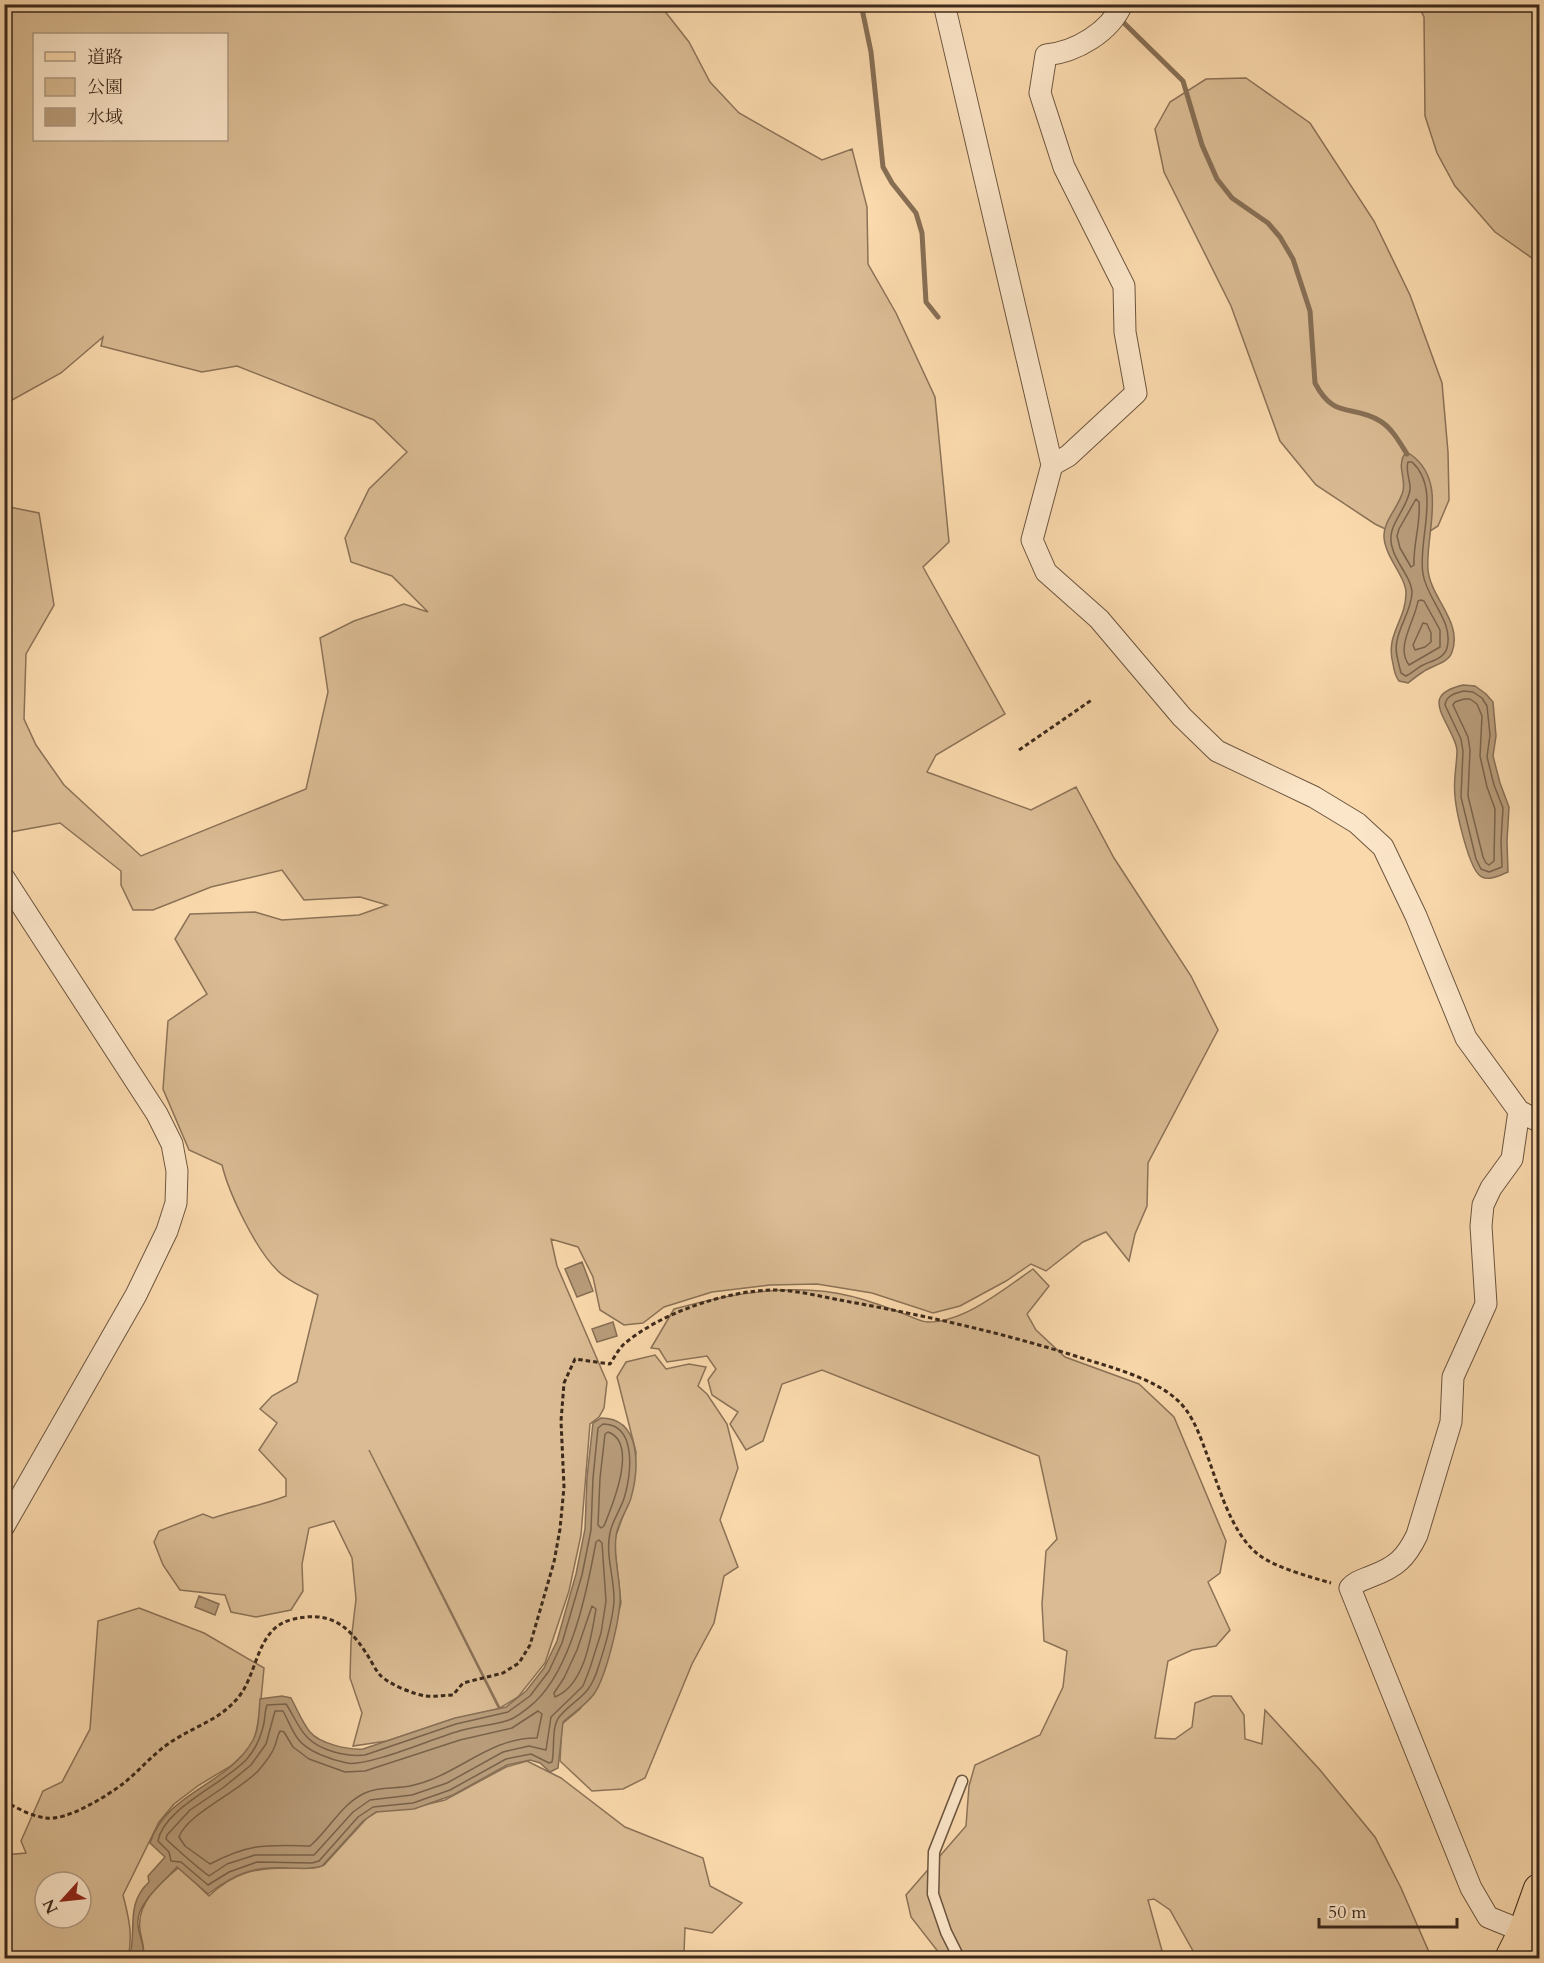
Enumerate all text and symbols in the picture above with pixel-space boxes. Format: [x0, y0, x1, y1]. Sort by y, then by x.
legend [33, 33, 228, 141]
text: 道路 [87, 45, 123, 70]
text: 公園 [87, 75, 123, 100]
text: 水域 [87, 105, 123, 130]
north arrow [33, 1870, 93, 1930]
scale bar [1319, 1891, 1457, 1929]
text: N [38, 1895, 63, 1918]
text: 50 m [1328, 1900, 1367, 1925]

